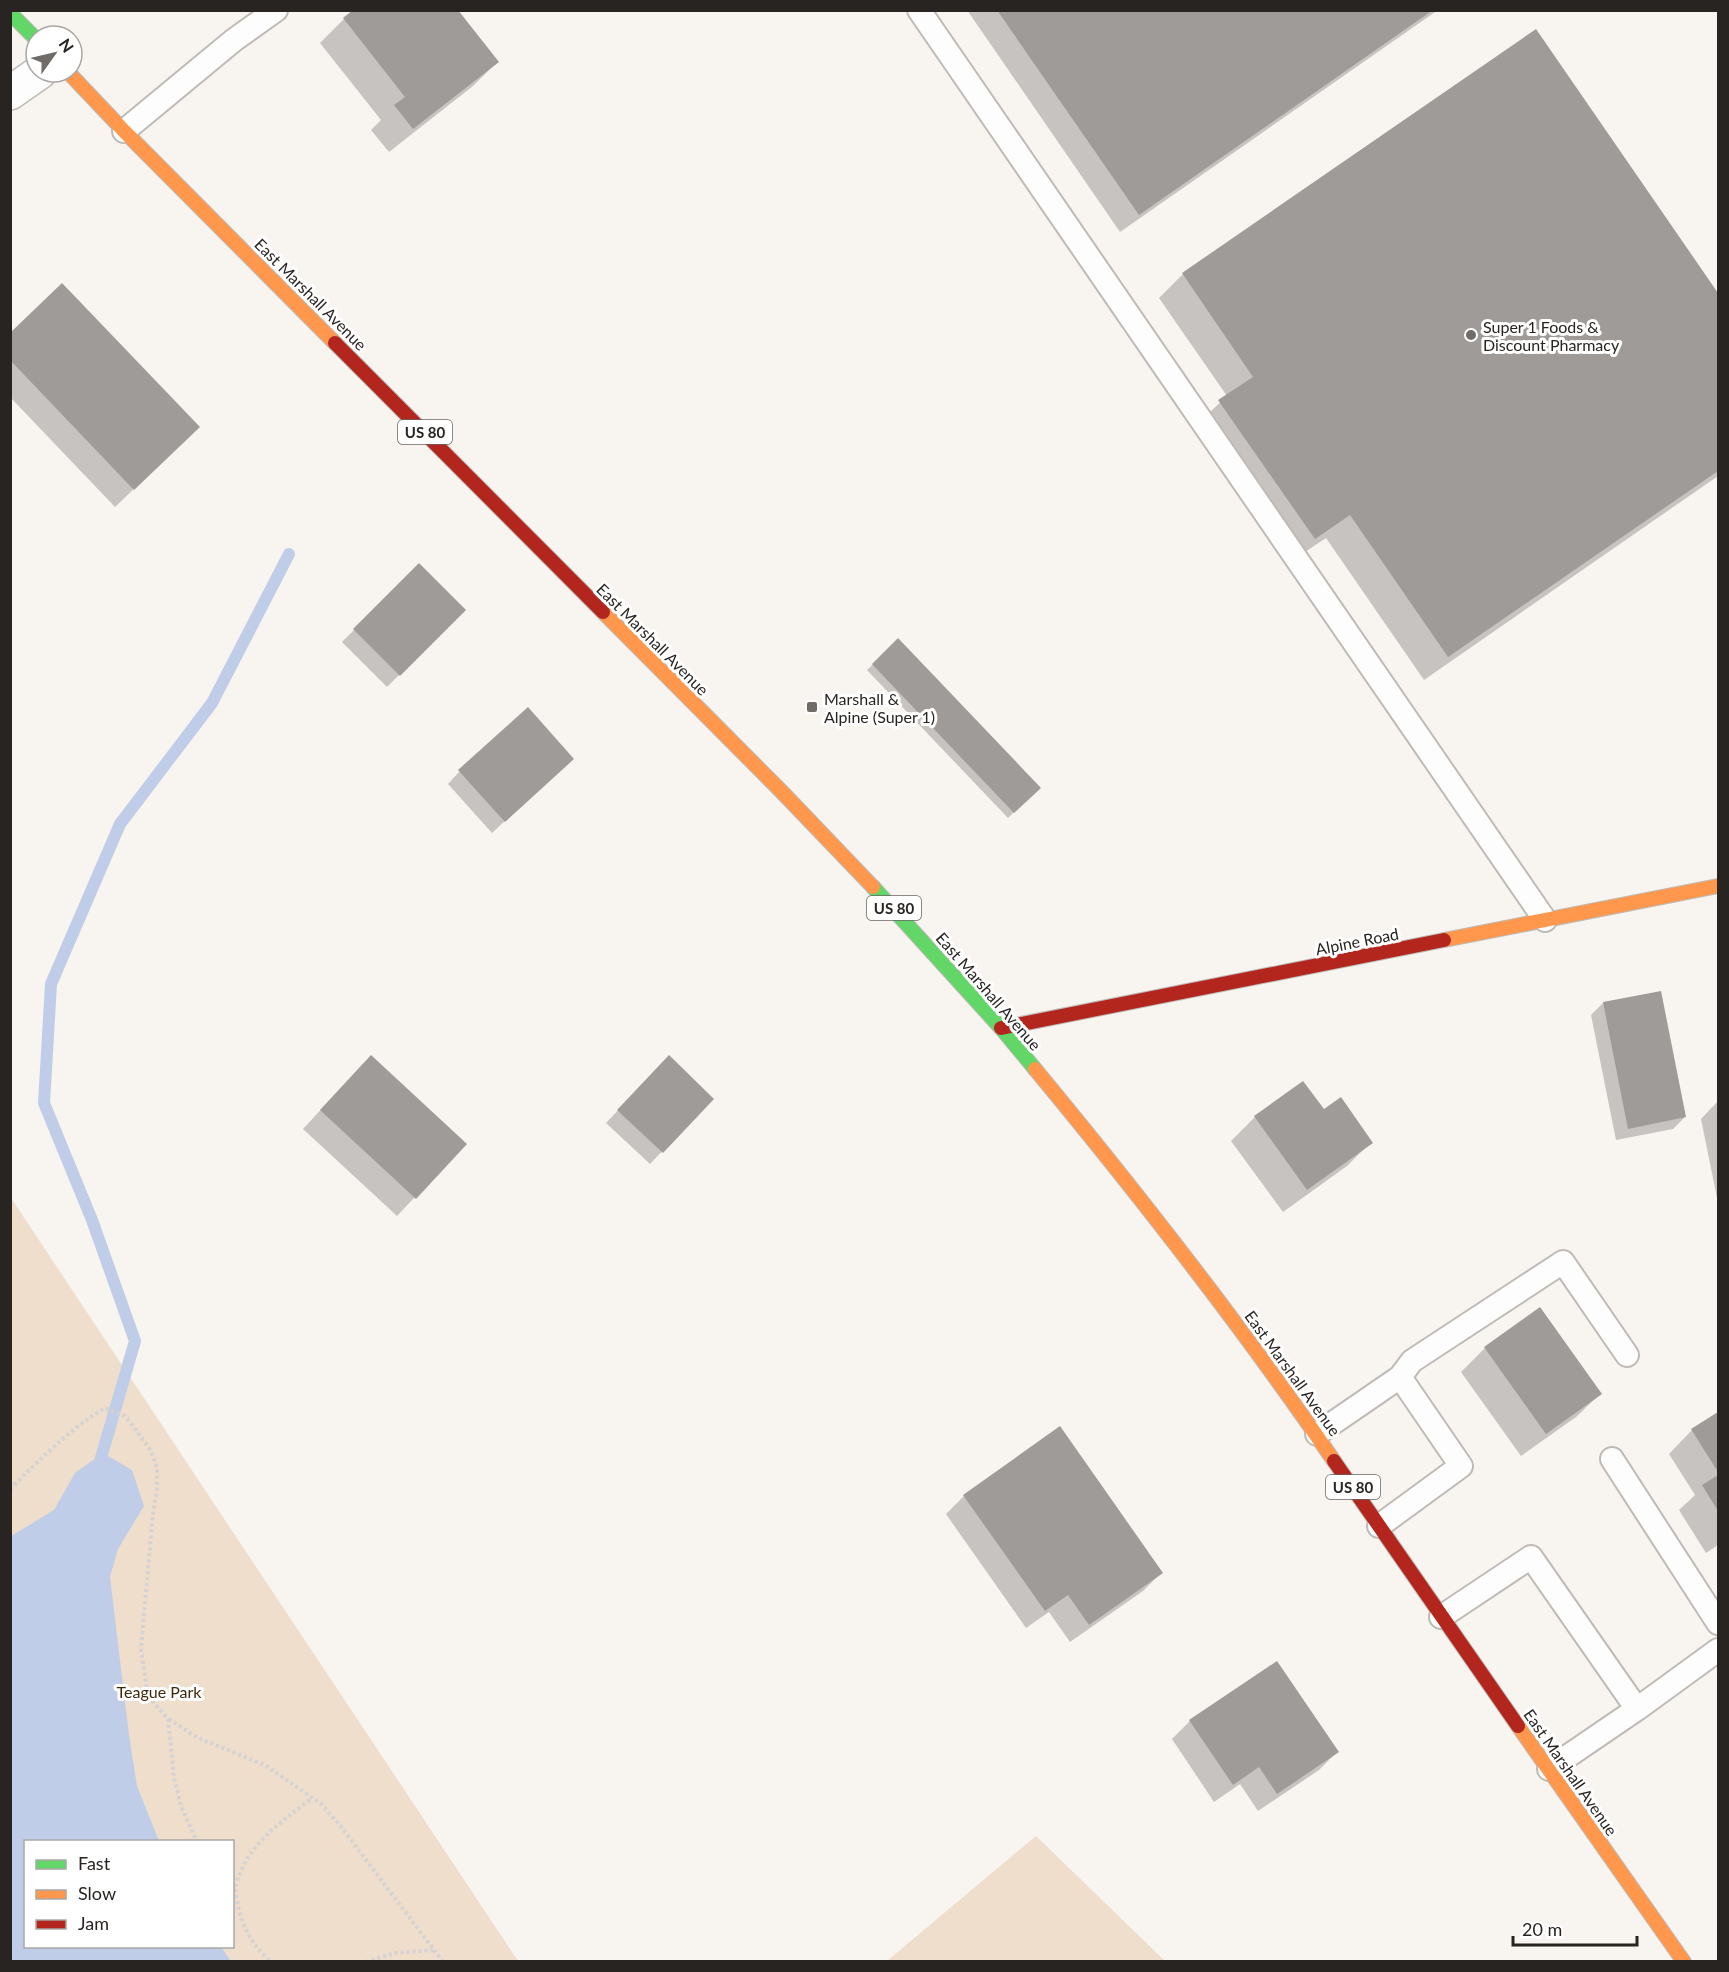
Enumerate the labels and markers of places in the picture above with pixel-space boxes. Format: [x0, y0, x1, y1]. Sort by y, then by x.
place label: Super 1 Foods & Discount Pharmacy [1483, 317, 1620, 354]
marker: Super 1 Foods & Discount Pharmacy [1464, 328, 1478, 342]
place label: Marshall & Alpine (Super 1) [824, 689, 935, 726]
marker: Marshall & Alpine (Super 1) [805, 700, 819, 714]

